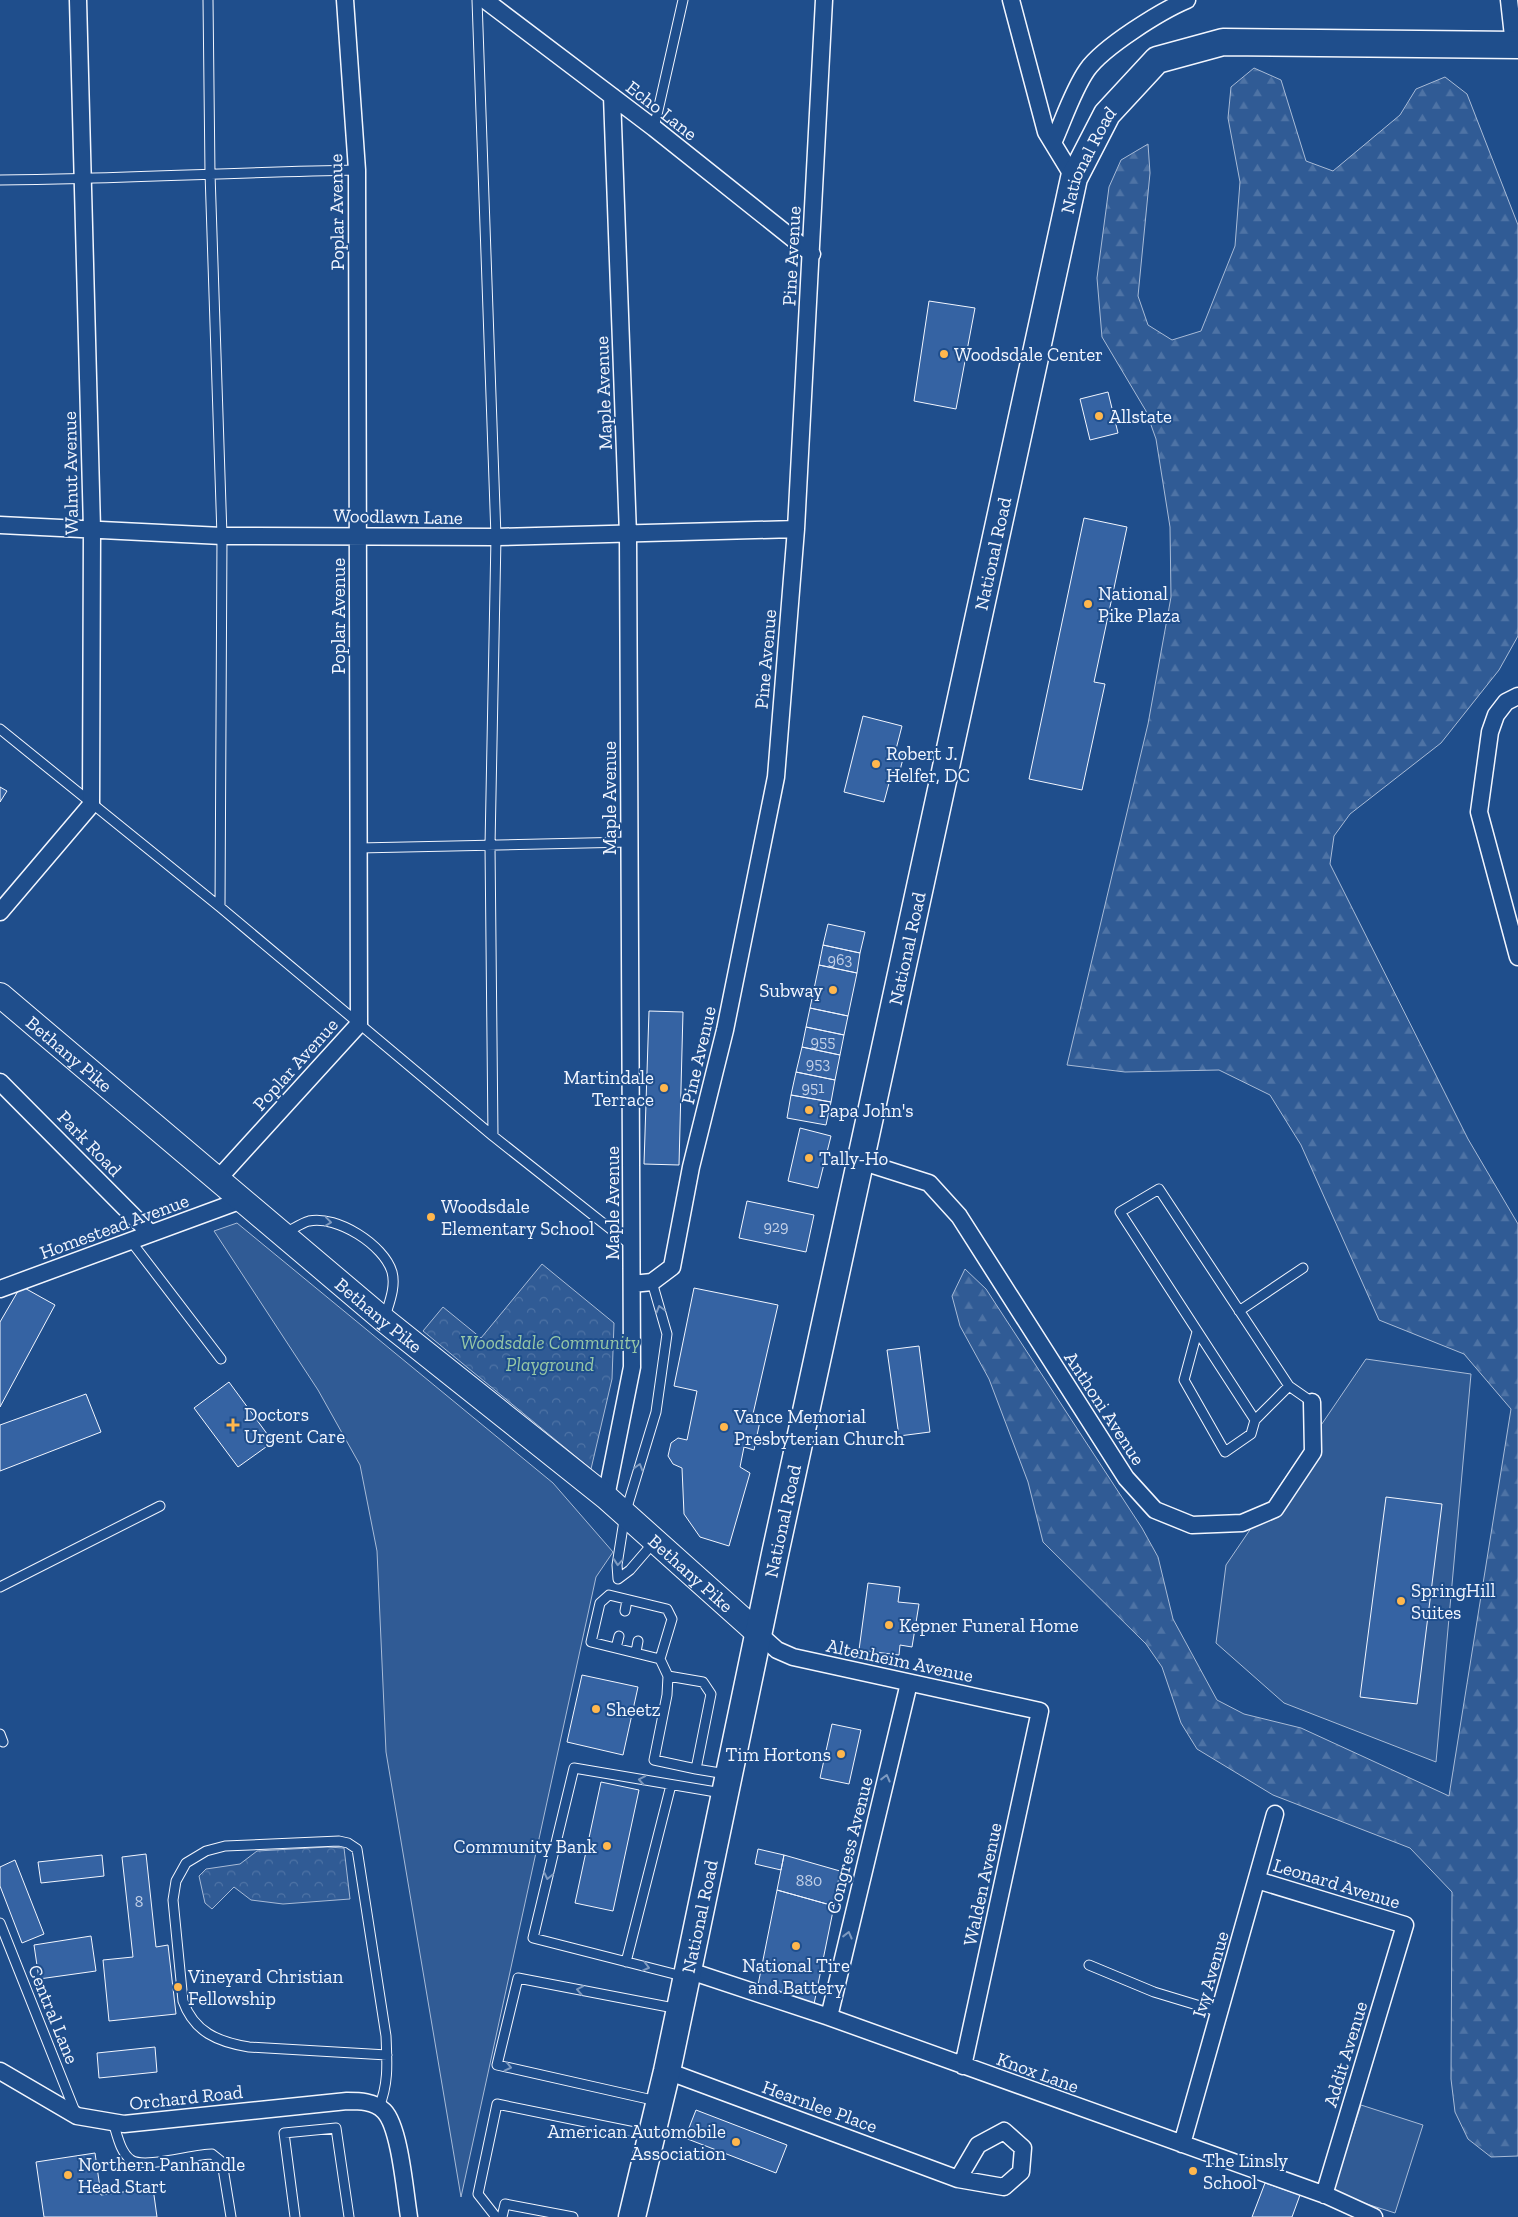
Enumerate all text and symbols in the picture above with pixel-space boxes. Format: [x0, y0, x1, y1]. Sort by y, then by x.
street label: Echo Lane [622, 75, 702, 145]
street label: National Road [1056, 101, 1121, 216]
street label: Poplar Avenue [324, 153, 349, 270]
street label: Pine Avenue [777, 205, 806, 307]
street label: Maple Avenue [590, 335, 617, 450]
place label: Woodsdale Center [954, 343, 1103, 366]
marker: Woodsdale Center [938, 348, 950, 360]
place label: Allstate [1109, 405, 1172, 428]
marker: Allstate [1093, 410, 1105, 422]
street label: Walnut Avenue [58, 411, 83, 535]
street label: National Road [969, 494, 1016, 613]
street label: Woodlawn Lane [333, 504, 463, 529]
street label: Poplar Avenue [327, 558, 350, 674]
place label: National Pike Plaza [1098, 582, 1180, 627]
marker: National Pike Plaza [1082, 598, 1094, 610]
street label: Pine Avenue [750, 608, 781, 710]
street label: Maple Avenue [598, 741, 621, 855]
place label: Robert J. Helfer, DC [886, 742, 970, 787]
marker: Robert J. Helfer, DC [870, 758, 882, 770]
street label: National Road [884, 889, 931, 1007]
house number: 963 [828, 950, 853, 969]
place label: Subway [759, 979, 823, 1002]
marker: Subway [827, 984, 839, 996]
street label: Pine Avenue [676, 1004, 721, 1106]
street label: Bethany Pike [21, 1011, 117, 1097]
street label: Poplar Avenue [248, 1013, 343, 1115]
house number: 955 [811, 1032, 835, 1051]
house number: 953 [806, 1054, 830, 1073]
place label: Martindale Terrace [563, 1066, 654, 1111]
house number: 951 [802, 1078, 824, 1097]
marker: Martindale Terrace [658, 1082, 670, 1094]
place label: Papa John's [819, 1099, 914, 1122]
marker: Papa John's [803, 1104, 815, 1116]
street label: Park Road [53, 1106, 127, 1182]
street label: Maple Avenue [601, 1146, 624, 1260]
place label: Tally-Ho [819, 1147, 889, 1170]
marker: Tally-Ho [803, 1152, 815, 1164]
street label: Homestead Avenue [37, 1189, 192, 1264]
place label: Woodsdale Elementary School [441, 1195, 594, 1240]
marker: Woodsdale Elementary School [425, 1211, 437, 1223]
one-way arrow [324, 1216, 332, 1227]
house number: 929 [763, 1217, 789, 1236]
street label: Bethany Pike [330, 1273, 427, 1358]
one-way arrow [655, 1305, 666, 1313]
park label: Woodsdale Community Playground [460, 1331, 640, 1376]
street label: Anthoni Avenue [1059, 1347, 1150, 1469]
place label: Doctors Urgent Care [244, 1403, 345, 1448]
place label: Vance Memorial Presbyterian Church [733, 1405, 905, 1450]
marker: Doctors Urgent Care [226, 1418, 240, 1432]
marker: Vance Memorial Presbyterian Church [718, 1421, 730, 1433]
street label: National Road [759, 1462, 806, 1580]
one-way arrow [633, 1463, 643, 1472]
street label: Bethany Pike [643, 1529, 738, 1617]
one-way arrow [613, 1558, 624, 1566]
place label: SpringHill Suites [1411, 1579, 1496, 1624]
marker: SpringHill Suites [1395, 1595, 1407, 1607]
place label: Kepner Funeral Home [899, 1614, 1079, 1637]
marker: Kepner Funeral Home [883, 1619, 895, 1631]
street label: Altenheim Avenue [824, 1634, 975, 1687]
place label: Sheetz [606, 1698, 661, 1721]
marker: Sheetz [590, 1703, 602, 1715]
place label: Tim Hortons [726, 1743, 831, 1766]
marker: Tim Hortons [835, 1748, 847, 1760]
one-way arrow [880, 1773, 891, 1782]
street label: Congress Avenue [821, 1774, 878, 1916]
one-way arrow [638, 1775, 646, 1785]
street label: Walden Avenue [958, 1820, 1007, 1948]
place label: Community Bank [453, 1835, 597, 1858]
marker: Community Bank [601, 1840, 613, 1852]
street label: Leonard Avenue [1271, 1853, 1403, 1914]
street label: National Road [677, 1857, 723, 1975]
one-way arrow [543, 1871, 554, 1880]
house number: 880 [796, 1871, 822, 1890]
house number: 8 [135, 1892, 143, 1911]
street label: Ivy Avenue [1187, 1928, 1234, 2020]
one-way arrow [842, 1931, 853, 1940]
marker: National Tire and Battery [790, 1940, 802, 1952]
place label: National Tire and Battery [742, 1954, 850, 1999]
street label: Central Lane [23, 1961, 84, 2067]
one-way arrow [641, 1961, 650, 1972]
place label: Vineyard Christian Fellowship [187, 1965, 343, 2010]
marker: Vineyard Christian Fellowship [172, 1981, 184, 1993]
one-way arrow [575, 1986, 584, 1996]
street label: Addit Avenue [1319, 1998, 1372, 2110]
street label: Knox Lane [994, 2047, 1082, 2098]
one-way arrow [503, 2061, 512, 2072]
street label: Hearnlee Place [759, 2075, 881, 2138]
street label: Orchard Road [128, 2080, 245, 2115]
place label: American Automobile Association [547, 2120, 726, 2165]
marker: American Automobile Association [730, 2136, 742, 2148]
place label: The Linsly School [1203, 2149, 1288, 2194]
place label: Northern Panhandle Head Start [78, 2153, 245, 2198]
marker: The Linsly School [1187, 2165, 1199, 2177]
marker: Northern Panhandle Head Start [62, 2169, 74, 2181]

